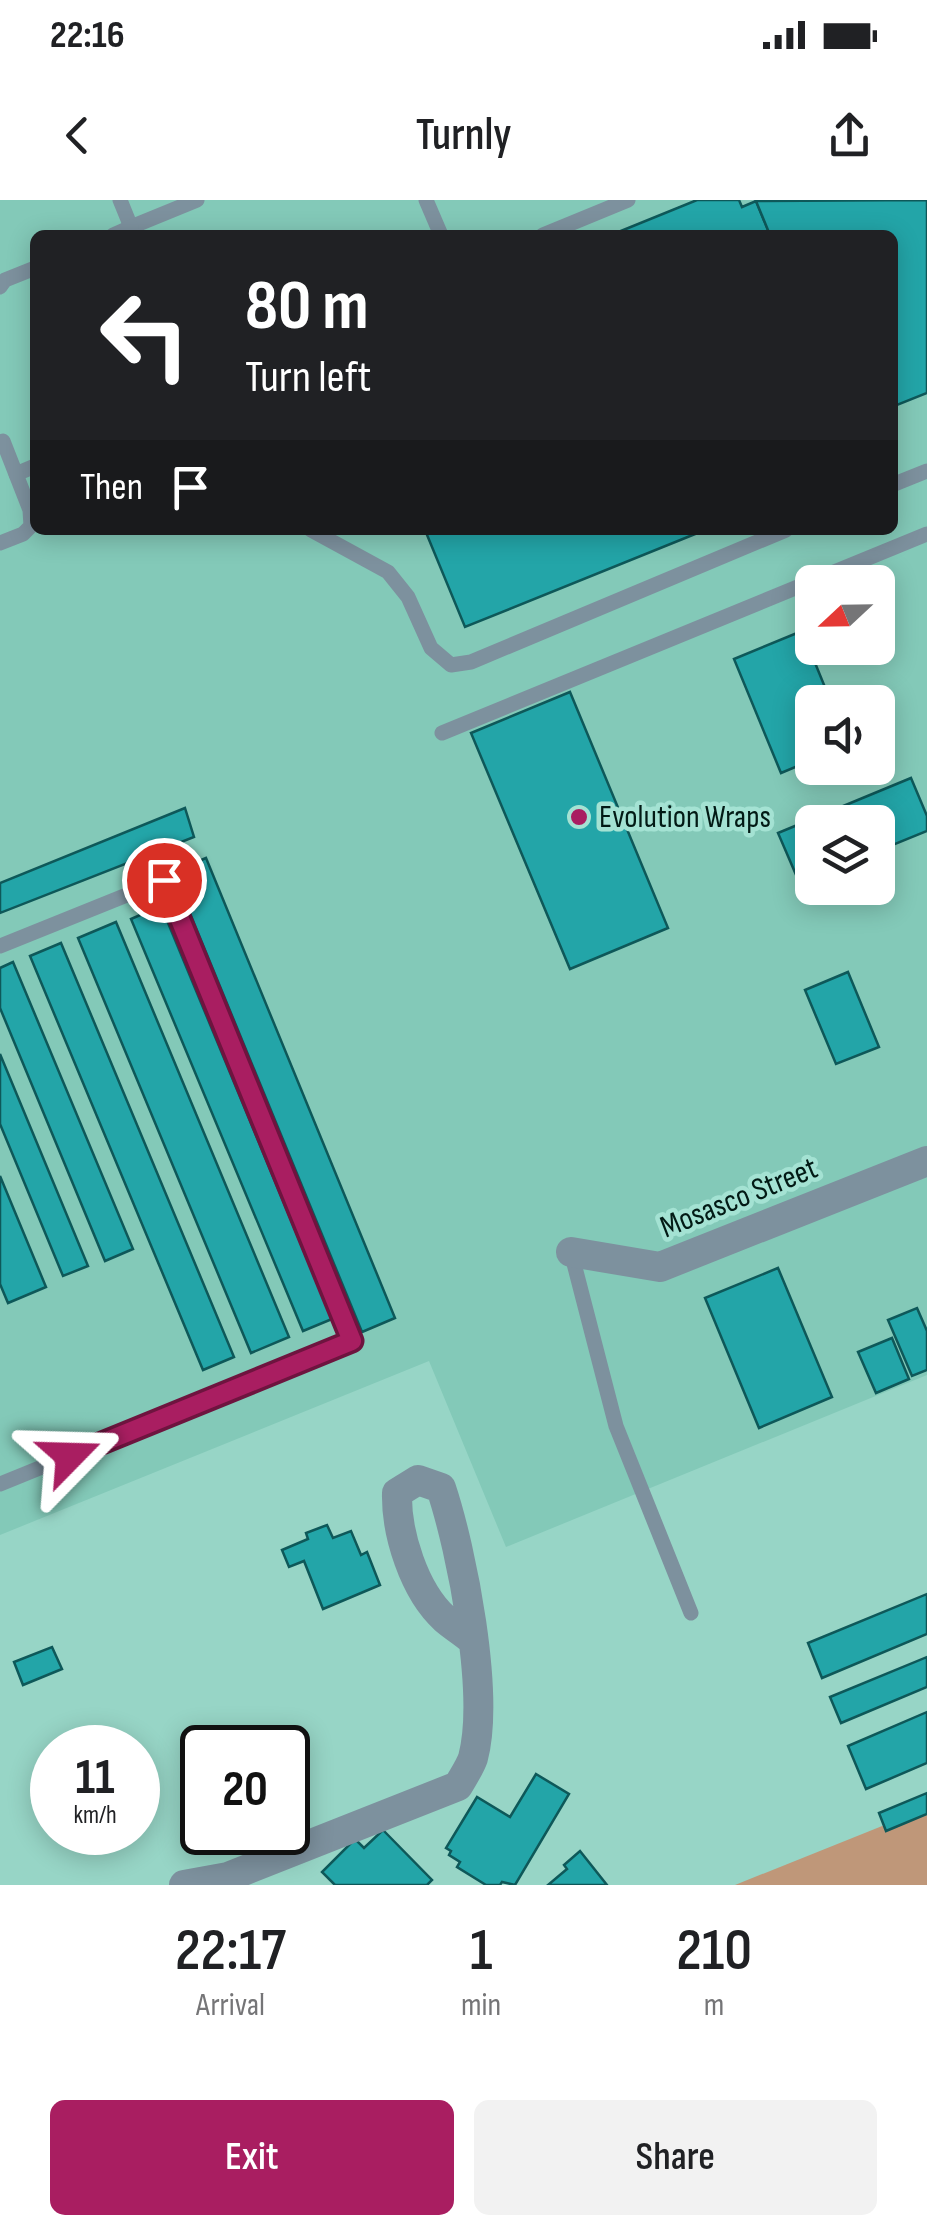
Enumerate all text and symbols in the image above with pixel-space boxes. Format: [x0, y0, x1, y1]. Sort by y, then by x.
text: 22:16 [50, 13, 125, 58]
icon: back [50, 108, 105, 163]
text: Turnly [416, 108, 511, 163]
icon: share [822, 108, 877, 163]
text: 80 m [245, 265, 369, 349]
icon: left [80, 270, 210, 400]
text: Turn left [245, 350, 371, 405]
icon: arrive [163, 460, 218, 515]
text: Then [80, 465, 143, 510]
north arrow [795, 565, 895, 665]
map controls [795, 565, 895, 905]
button: sound [795, 685, 895, 785]
place label: Evolution Wraps [599, 798, 771, 837]
button: layers [795, 805, 895, 905]
marker: Evolution Wraps [568, 806, 590, 828]
pin [122, 838, 207, 923]
icon: arrive [137, 853, 192, 908]
street label: Mosasco Street [655, 1149, 823, 1247]
position arrow [18, 1404, 122, 1508]
speed limit sign: 20 [180, 1725, 310, 1855]
text: 11 [75, 1748, 115, 1808]
text: km/h [73, 1800, 117, 1831]
text: 22:17 [175, 1915, 286, 1987]
text: 1 [470, 1915, 492, 1987]
text: 210 [676, 1915, 752, 1987]
text: Arrival [196, 1986, 265, 2025]
text: min [461, 1986, 501, 2025]
text: m [704, 1986, 724, 2025]
button: Exit [50, 2100, 454, 2215]
button: Share [474, 2100, 877, 2215]

